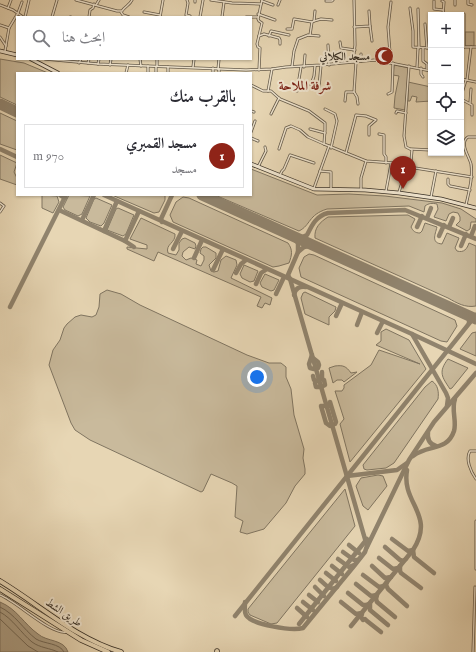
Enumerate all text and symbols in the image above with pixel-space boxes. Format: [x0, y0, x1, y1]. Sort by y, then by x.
map controls [428, 12, 464, 156]
button: + [428, 12, 464, 48]
search box [16, 16, 252, 60]
icon: search [30, 27, 52, 49]
text: ابحث هنا [62, 28, 105, 47]
mosque icon: مسجد الكيلاني [373, 45, 395, 67]
button: − [428, 48, 464, 84]
place label: مسجد الكيلاني [319, 50, 370, 65]
district label: شرفة الملاحة [279, 78, 332, 95]
button: locate [428, 84, 464, 120]
text: بالقرب منك [169, 87, 236, 108]
button: layers [428, 120, 464, 156]
text: مسجد القمبري [126, 134, 197, 153]
text: 970 m [33, 148, 64, 165]
text: 1 [220, 148, 224, 165]
pin: 1 [390, 156, 416, 189]
text: مسجد [171, 161, 197, 178]
your location [247, 367, 267, 387]
street label: طريق الشط [42, 595, 84, 630]

